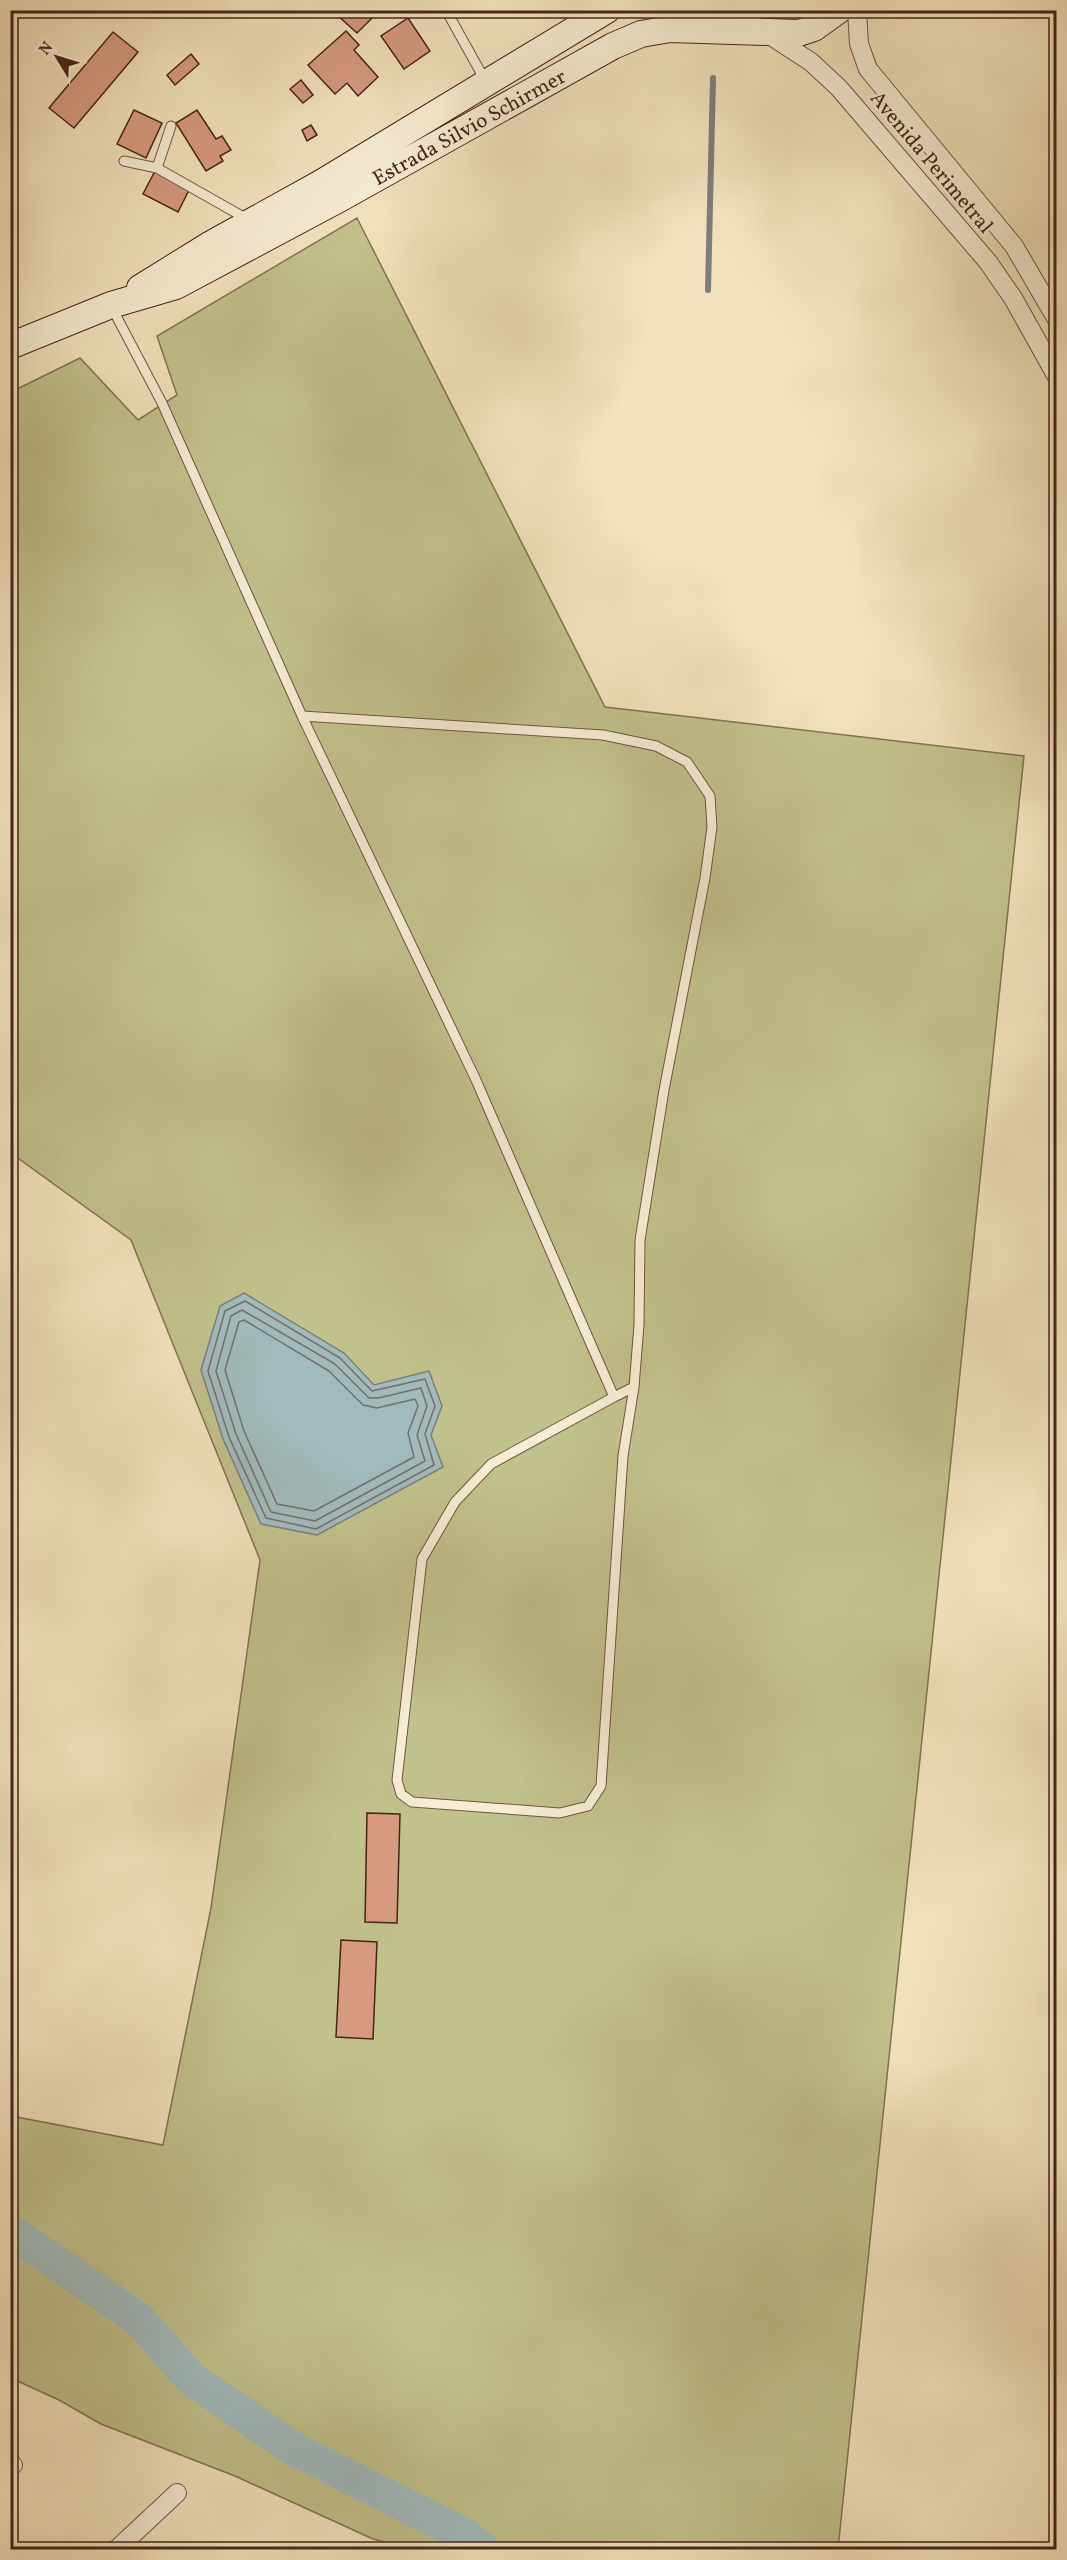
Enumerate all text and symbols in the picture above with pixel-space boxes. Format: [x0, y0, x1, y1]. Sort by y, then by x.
north arrow [27, 27, 87, 87]
text: N [35, 37, 59, 60]
street label: Estrada Silvio Schirmer [368, 63, 572, 194]
street label: Avenida Perimetral [863, 85, 999, 240]

